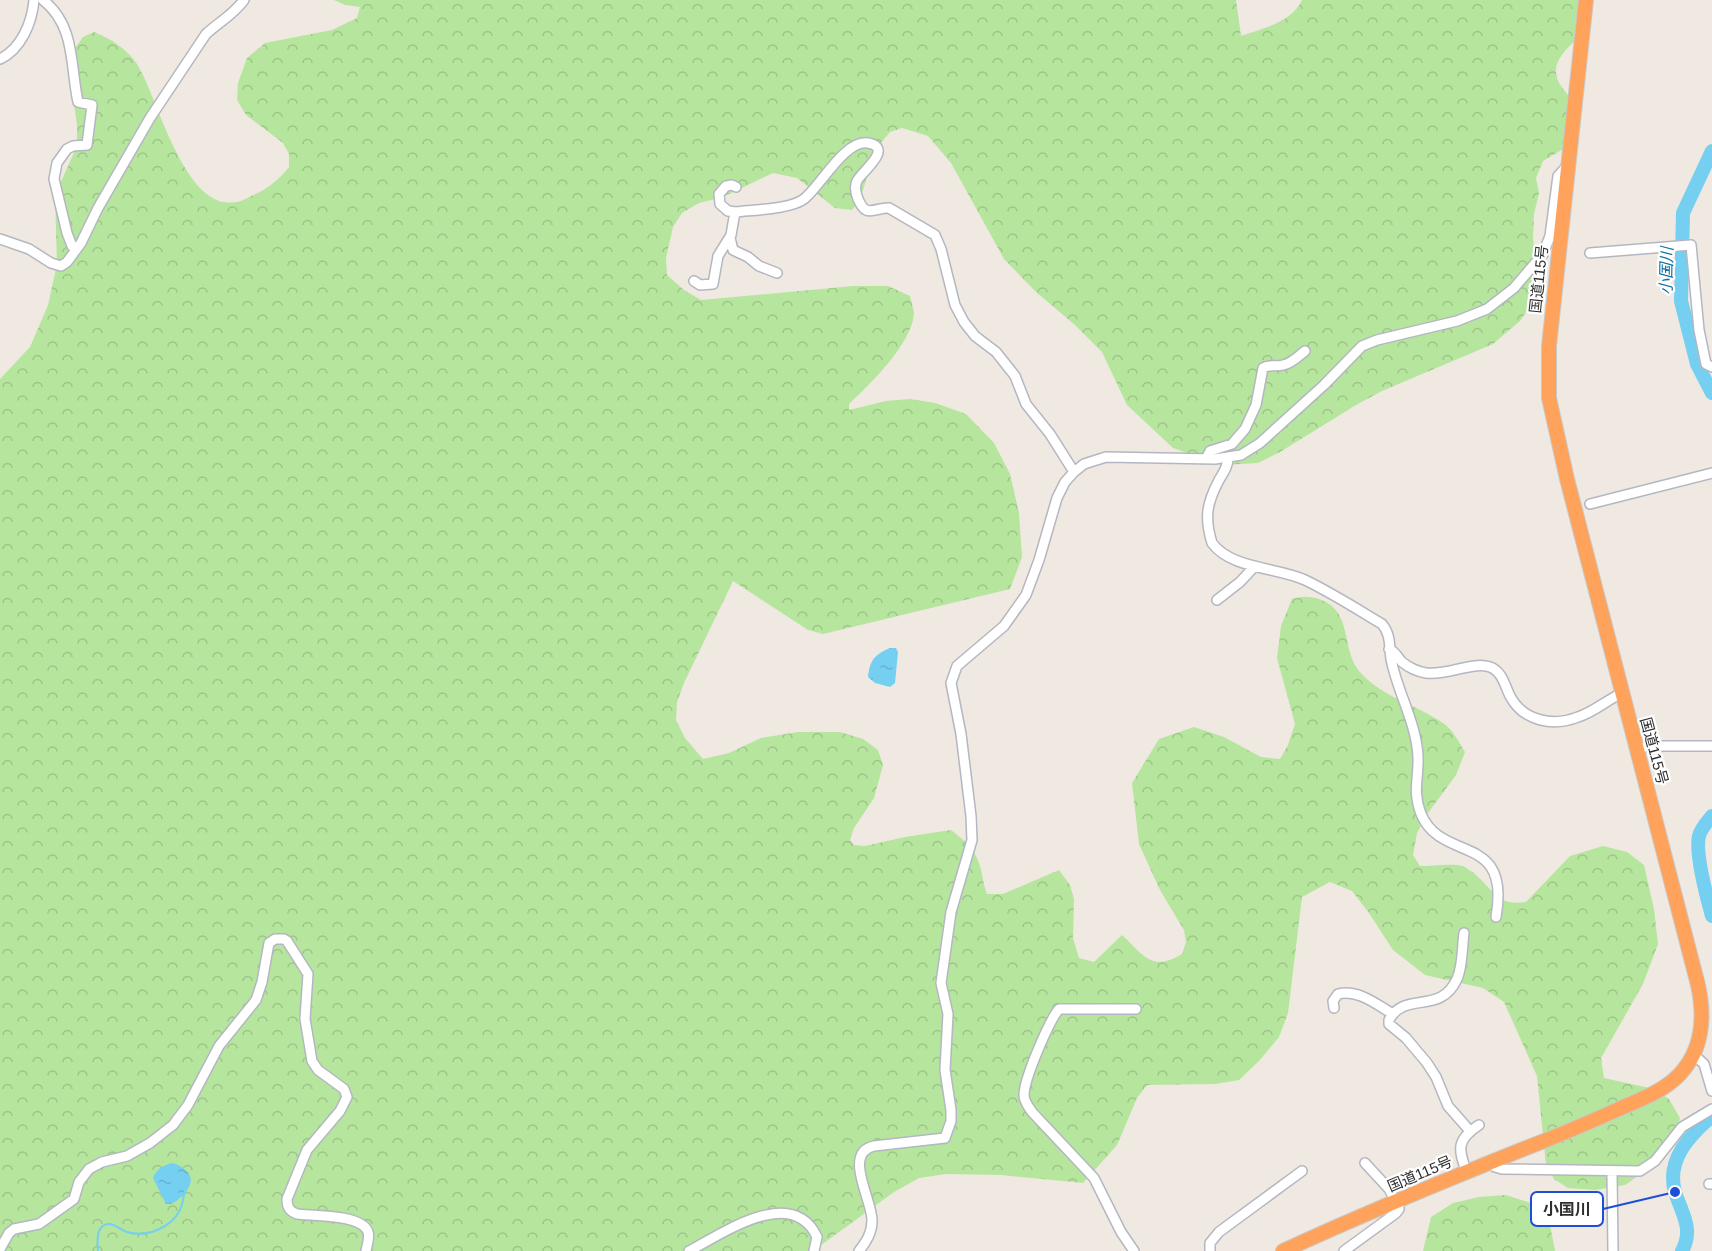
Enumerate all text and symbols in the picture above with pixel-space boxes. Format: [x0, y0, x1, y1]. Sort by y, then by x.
street label: 国道115号 [1526, 244, 1551, 314]
water label: 小国川 [1658, 245, 1675, 295]
street label: 国道115号 [1637, 715, 1672, 786]
street label: 国道115号 [1385, 1152, 1455, 1195]
callout: 小国川 [1531, 1192, 1603, 1226]
text: 小国川 [1543, 1201, 1591, 1218]

